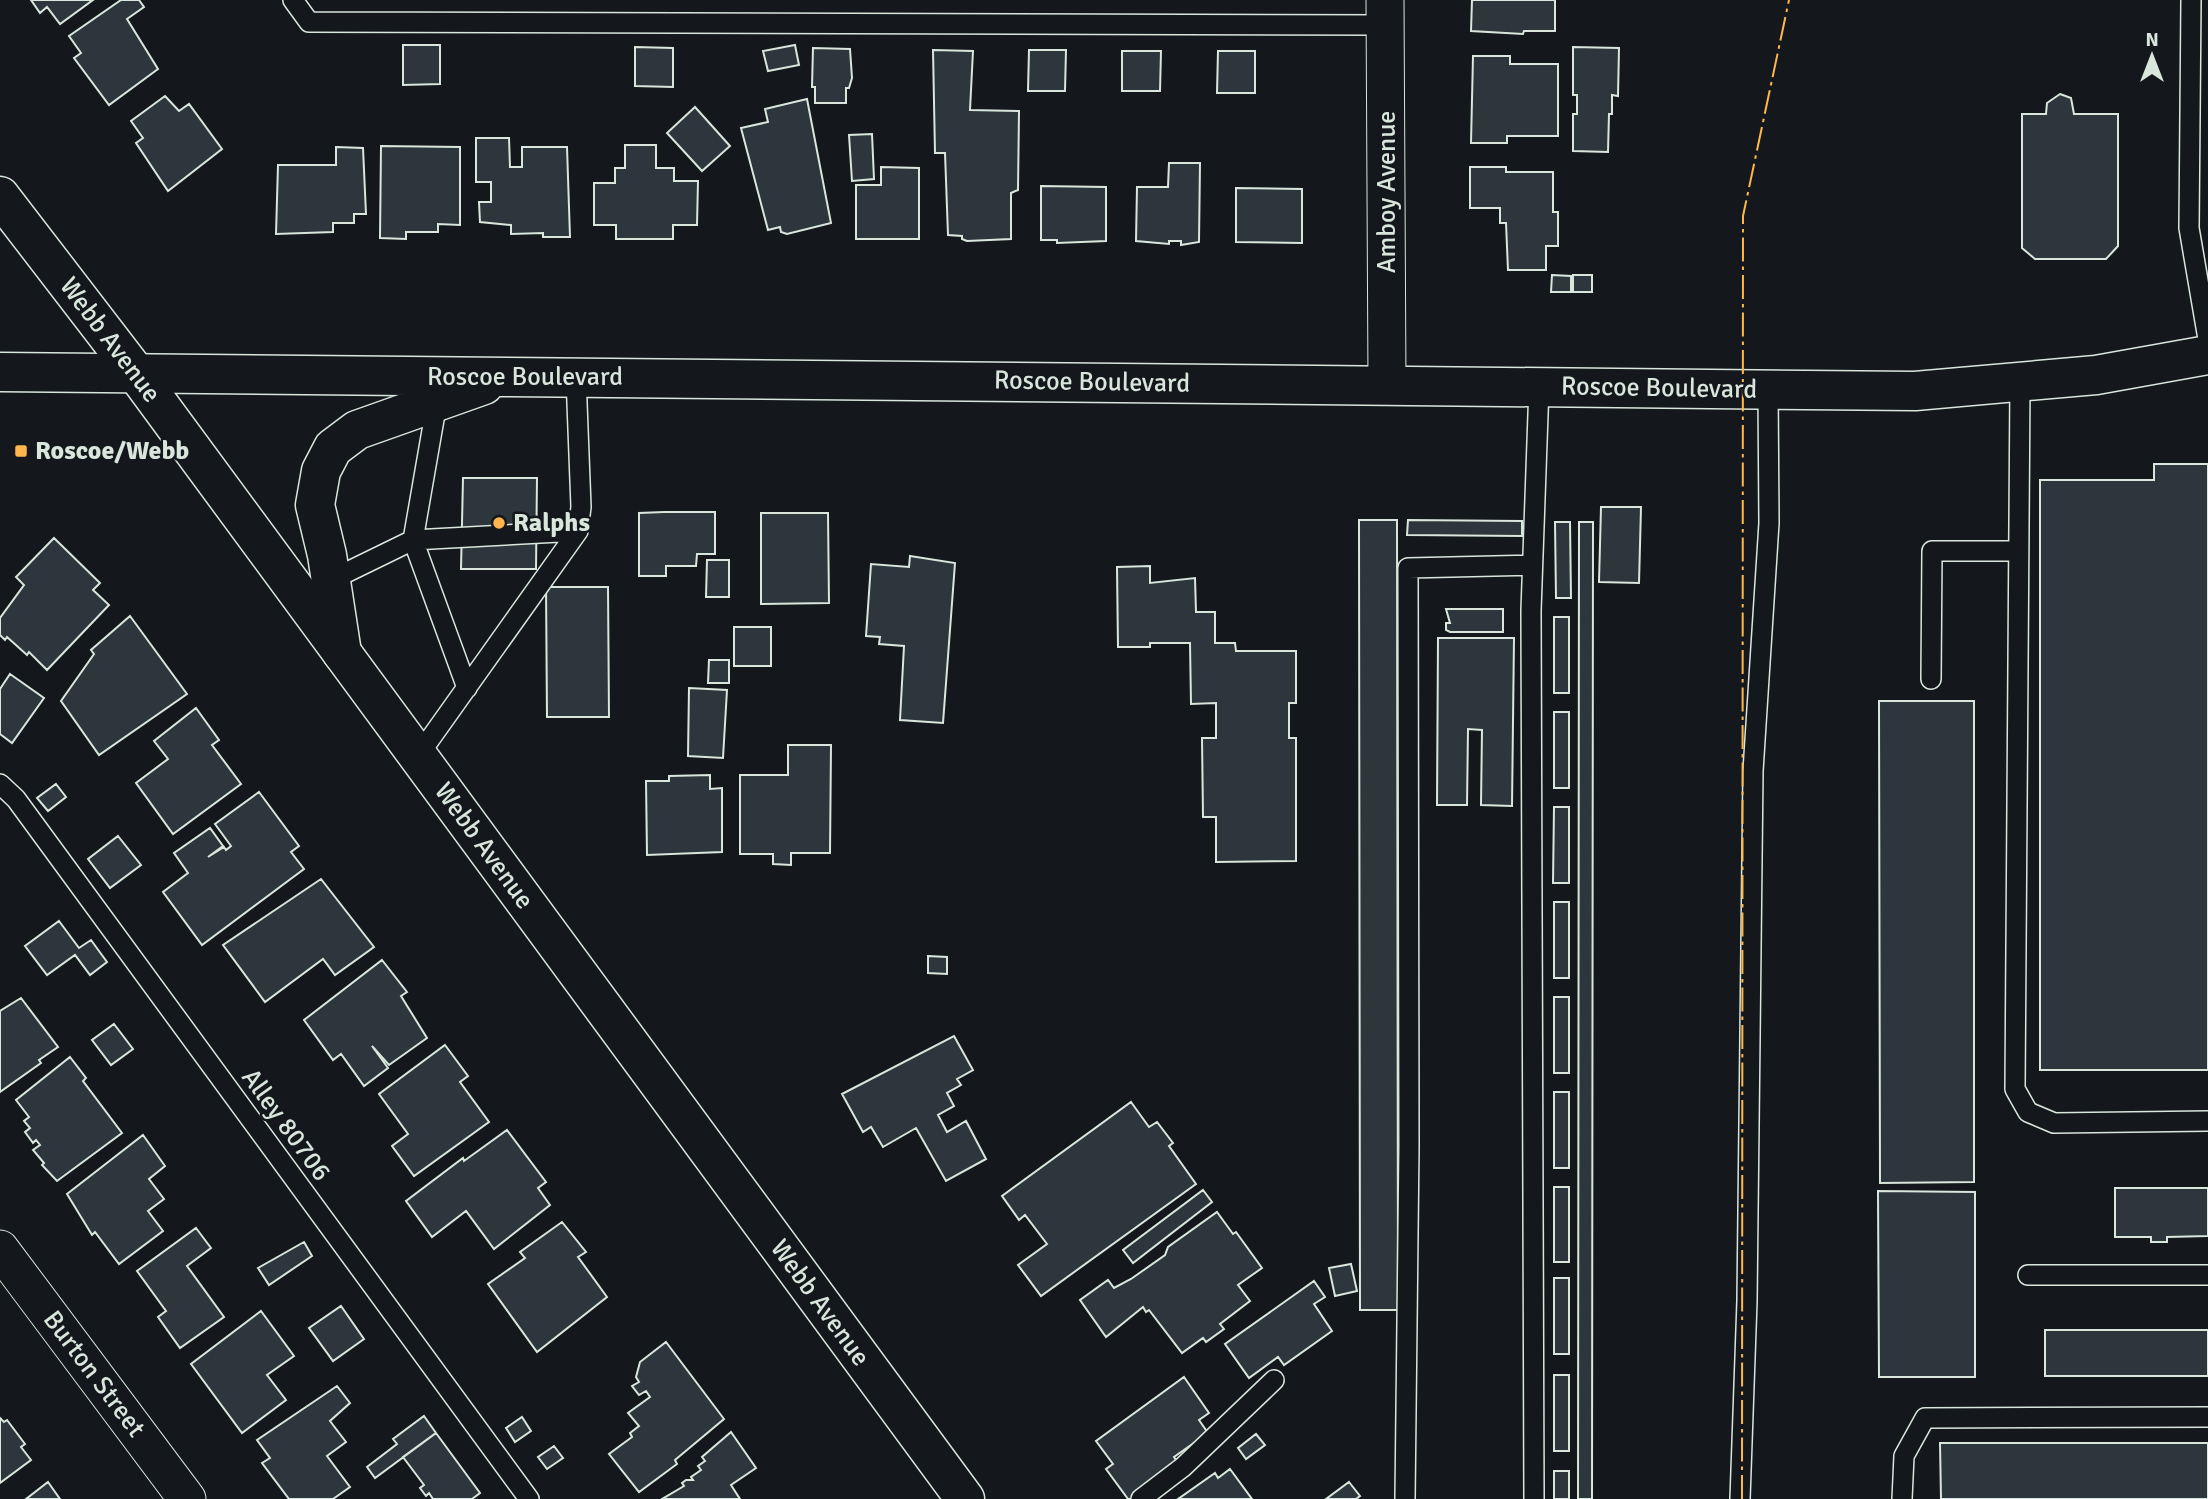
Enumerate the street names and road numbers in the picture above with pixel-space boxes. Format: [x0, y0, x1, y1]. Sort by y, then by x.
street label: Amboy Avenue [1371, 111, 1403, 273]
street label: Webb Avenue [53, 271, 167, 409]
street label: Roscoe Boulevard [427, 361, 623, 393]
street label: Roscoe Boulevard [994, 364, 1190, 400]
street label: Roscoe Boulevard [1561, 370, 1757, 406]
street label: Webb Avenue [427, 776, 541, 916]
street label: Alley 80706 [235, 1063, 337, 1187]
street label: Webb Avenue [763, 1233, 877, 1373]
street label: Burton Street [36, 1304, 152, 1444]

